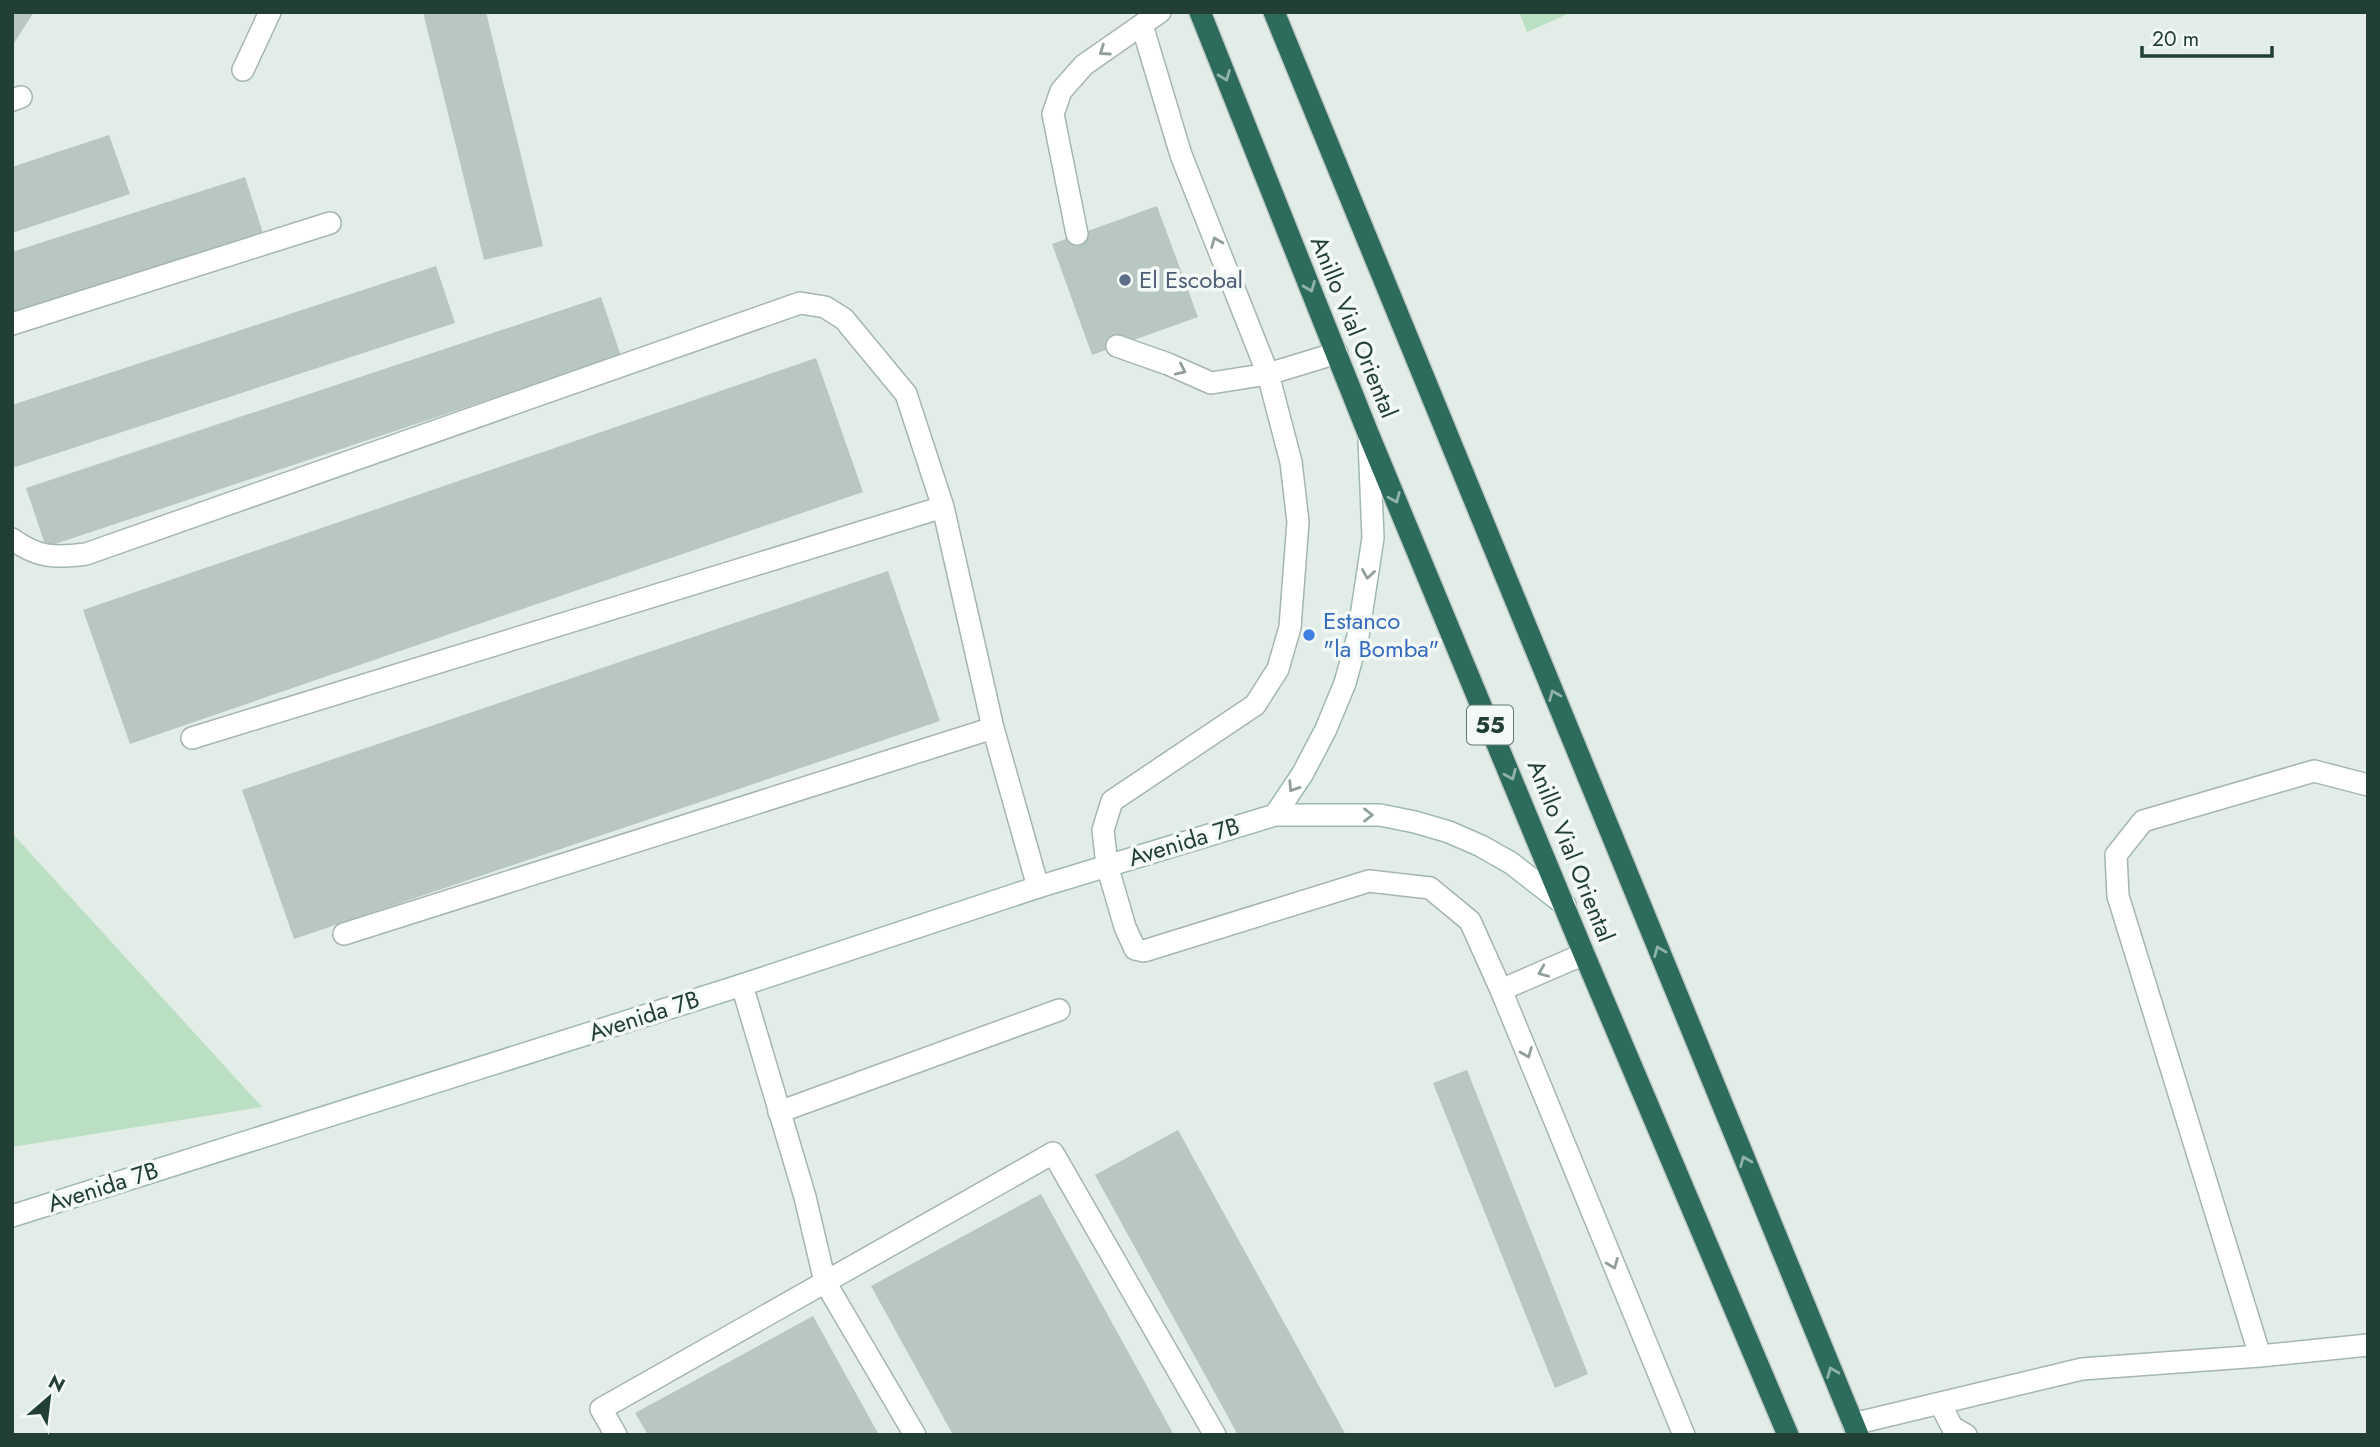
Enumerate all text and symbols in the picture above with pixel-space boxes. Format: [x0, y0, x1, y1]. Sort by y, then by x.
scale bar [2142, 14, 2272, 58]
text: 20 m [2152, 24, 2199, 54]
one-way arrow [1099, 43, 1112, 55]
one-way arrow [1217, 69, 1231, 81]
street label: Anillo Vial Oriental [1302, 231, 1407, 423]
one-way arrow [1210, 237, 1224, 249]
place label: El Escobal [1139, 262, 1243, 297]
marker: El Escobal [1117, 272, 1133, 288]
one-way arrow [1301, 280, 1315, 292]
one-way arrow [1174, 362, 1186, 376]
one-way arrow [1387, 491, 1401, 503]
one-way arrow [1361, 569, 1376, 580]
place label: Estanco "la Bomba" [1323, 603, 1439, 666]
marker: Estanco "la Bomba" [1301, 627, 1317, 643]
one-way arrow [1548, 689, 1562, 702]
road number: 55 [1467, 706, 1513, 744]
street label: Anillo Vial Oriental [1519, 755, 1624, 947]
one-way arrow [1503, 769, 1517, 781]
one-way arrow [1289, 779, 1302, 792]
one-way arrow [1363, 807, 1374, 823]
street label: Avenida 7B [1124, 808, 1244, 875]
one-way arrow [1653, 945, 1667, 958]
one-way arrow [1537, 964, 1550, 978]
street label: Avenida 7B [584, 981, 704, 1050]
one-way arrow [1519, 1046, 1533, 1058]
street label: Avenida 7B [43, 1152, 163, 1221]
one-way arrow [1740, 1156, 1754, 1168]
one-way arrow [1605, 1257, 1619, 1269]
north arrow [14, 1363, 84, 1433]
one-way arrow [1826, 1366, 1840, 1378]
text: N [44, 1368, 70, 1399]

